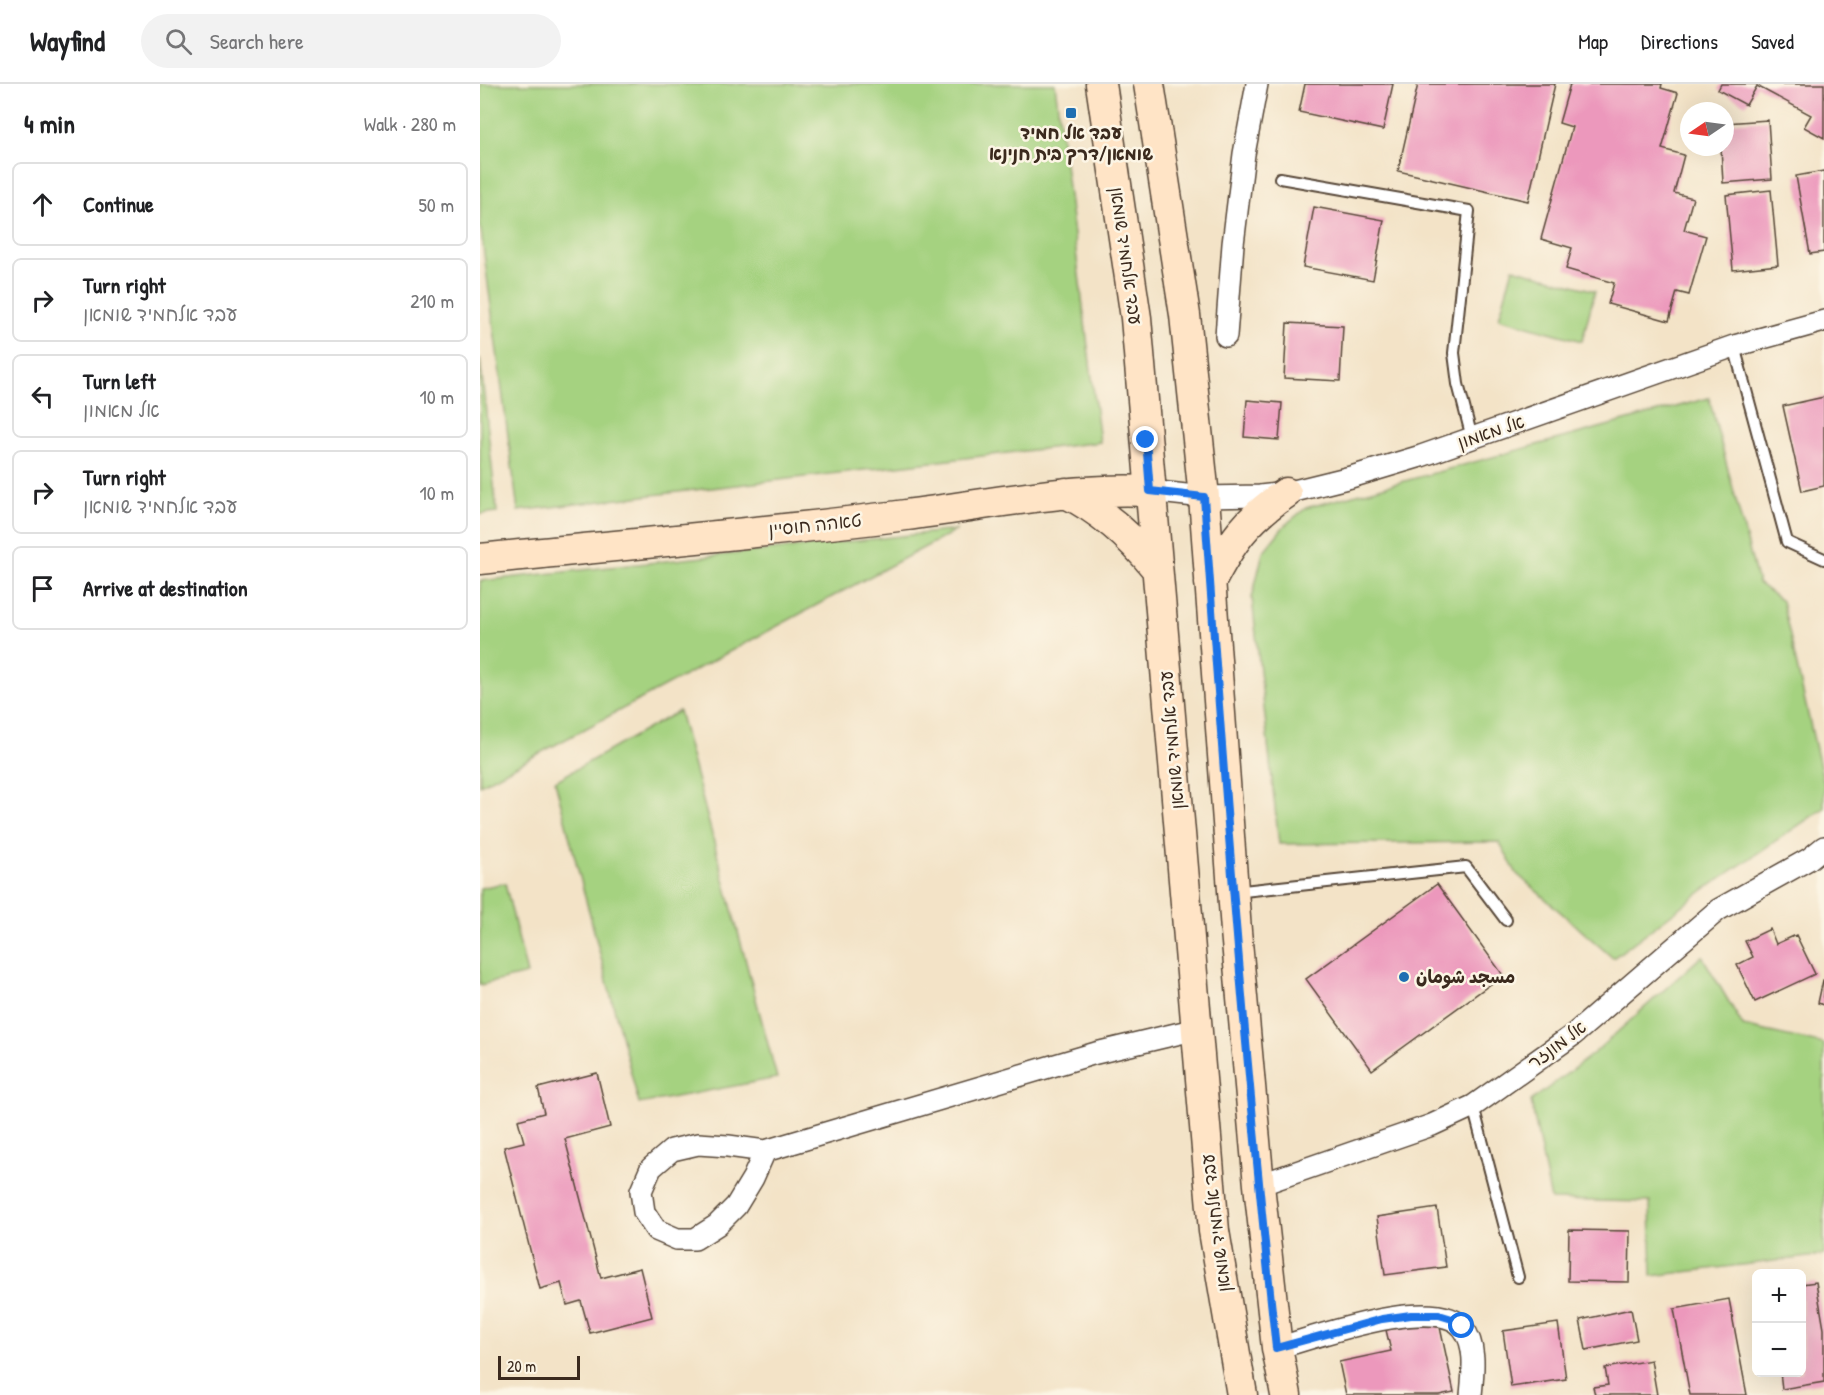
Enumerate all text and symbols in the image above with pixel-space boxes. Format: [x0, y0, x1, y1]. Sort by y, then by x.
search box [141, 14, 561, 68]
text: Wayfind [30, 22, 105, 60]
icon: search [162, 25, 195, 58]
text: Search here [210, 26, 304, 56]
text: Map [1578, 27, 1608, 56]
text: Directions [1641, 27, 1718, 56]
text: Saved [1751, 27, 1794, 56]
north arrow [1680, 102, 1734, 156]
text: 4 min [24, 106, 75, 141]
marker: עבד אל חמיד שומאן/דרך בית חנינא [1064, 106, 1078, 120]
text: Walk · 280 m [364, 110, 456, 137]
place label: עבד אל חמיד שומאן/דרך בית חנינא [989, 120, 1153, 166]
street label: עבד אלחמיד שומאן [1104, 185, 1149, 327]
icon: ahead [26, 188, 59, 221]
text: Continue [83, 189, 154, 219]
text: 50 m [418, 191, 454, 218]
text: Turn right [83, 270, 166, 300]
icon: right [26, 284, 59, 317]
text: 210 m [410, 287, 454, 314]
text: עבד אלחמיד שומאן [83, 300, 238, 327]
text: Turn left [83, 366, 156, 396]
icon: left [26, 380, 59, 413]
text: 10 m [420, 383, 454, 410]
text: אל מאמון [83, 396, 160, 423]
street label: אל מאמון [1454, 408, 1528, 455]
route end [1132, 426, 1158, 452]
text: Turn right [83, 462, 166, 492]
icon: right [26, 476, 59, 509]
text: 10 m [420, 479, 454, 506]
text: עבד אלחמיד שומאן [83, 492, 238, 519]
street label: טאהה חוסיין [767, 507, 863, 542]
icon: arrive [26, 572, 59, 605]
text: Arrive at destination [83, 573, 248, 603]
street label: עבד אלחמיד שומאן [1153, 670, 1190, 810]
place label: مسجد شومان [1416, 964, 1515, 989]
marker: مسجد شومان [1397, 970, 1411, 984]
street label: אל מונזר [1522, 1014, 1591, 1075]
street label: עבד אלחמיד שומאן [1195, 1152, 1236, 1294]
map controls [1752, 1269, 1806, 1377]
button: + [1752, 1269, 1806, 1323]
route start [1448, 1312, 1474, 1338]
button: − [1752, 1323, 1806, 1377]
scale bar [498, 1353, 580, 1380]
text: 20 m [507, 1355, 536, 1377]

